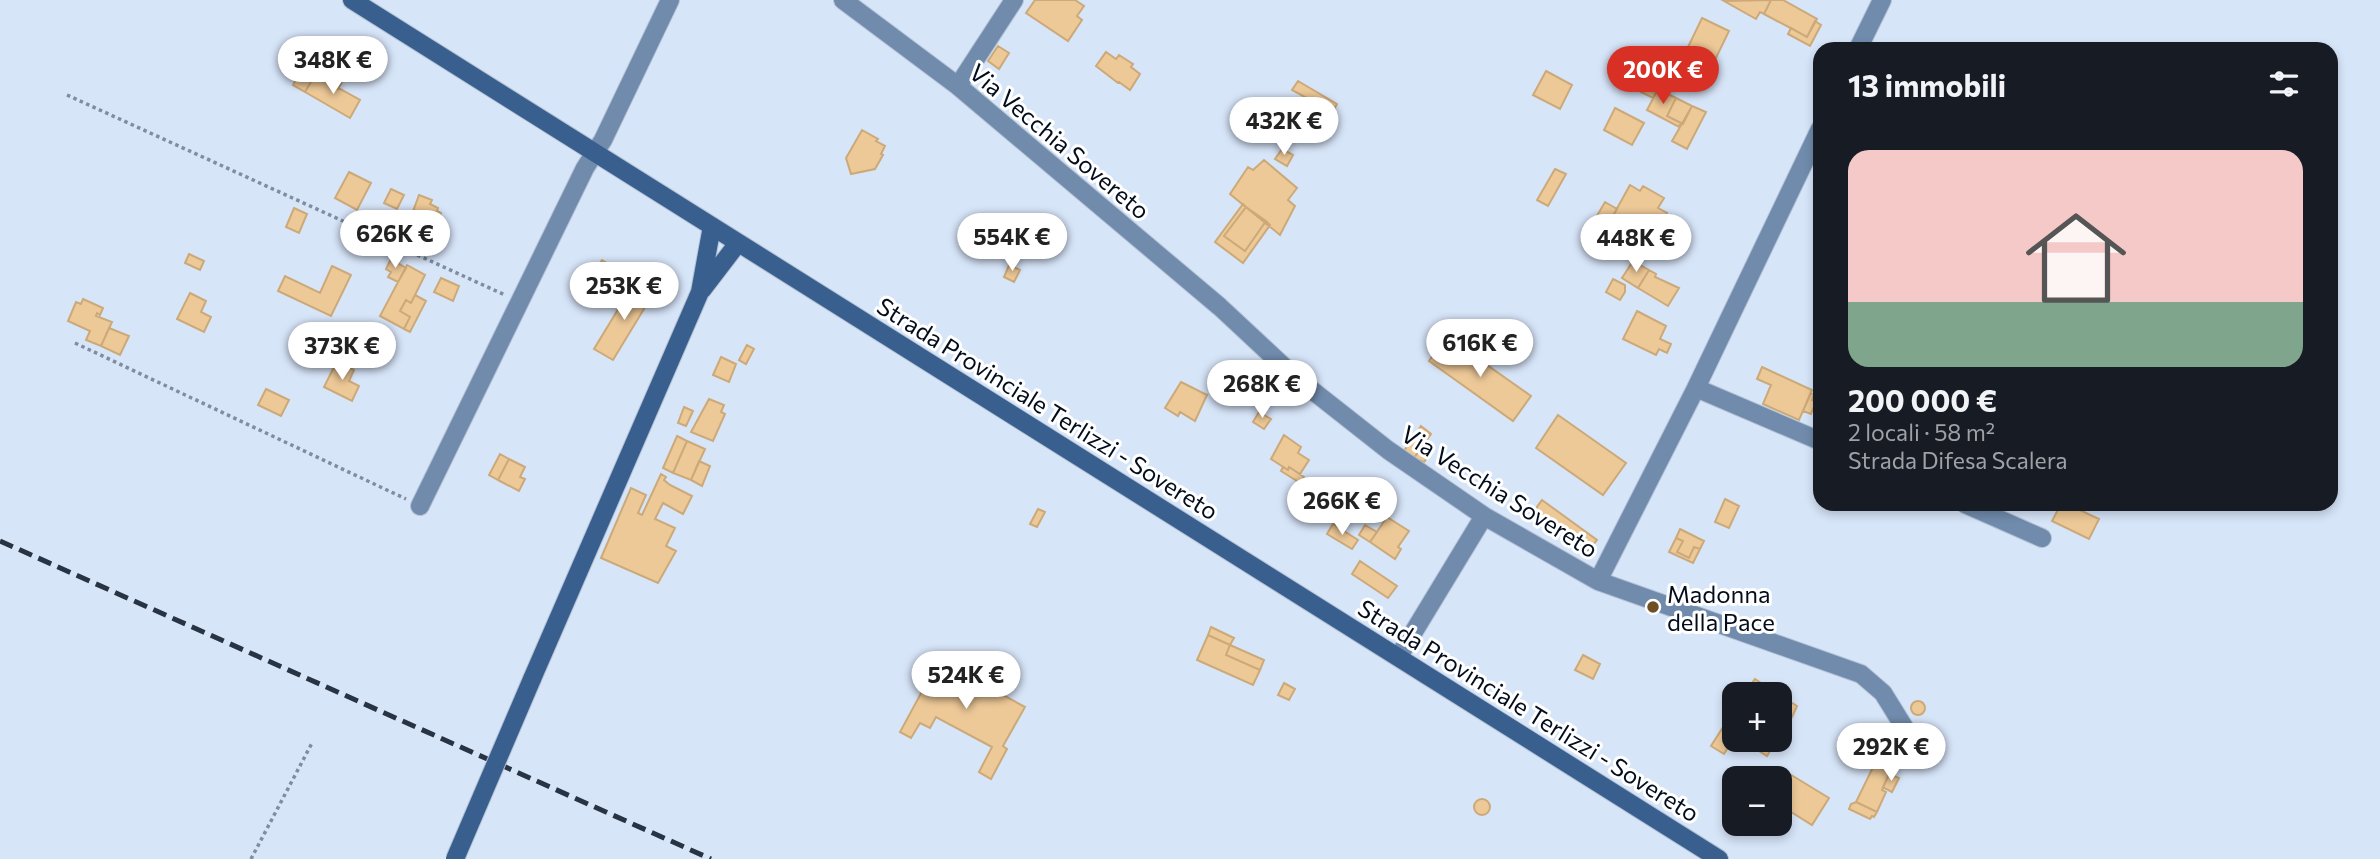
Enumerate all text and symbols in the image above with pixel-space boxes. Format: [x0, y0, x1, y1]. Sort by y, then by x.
pin: 348K € [276, 36, 390, 96]
text: 348K € [294, 45, 372, 73]
pin: 200K € [1606, 46, 1720, 106]
text: 200K € [1623, 55, 1703, 83]
street label: Via Vecchia Sovereto [964, 57, 1156, 225]
icon: filters [2265, 65, 2303, 103]
text: 13 immobili [1848, 66, 2006, 103]
pin: 432K € [1227, 97, 1341, 157]
text: 432K € [1245, 106, 1323, 134]
icon: home [2013, 195, 2139, 321]
pin: 626K € [338, 210, 452, 270]
pin: 554K € [955, 214, 1069, 273]
pin: 448K € [1579, 215, 1693, 274]
text: 626K € [356, 219, 434, 247]
text: 554K € [973, 222, 1051, 250]
text: 448K € [1596, 223, 1676, 251]
pin: 253K € [567, 262, 681, 322]
text: 253K € [586, 271, 662, 299]
street label: Strada Provinciale Terlizzi - Sovereto [872, 291, 1224, 525]
pin: 616K € [1423, 320, 1537, 379]
pin: 373K € [285, 322, 399, 382]
text: 616K € [1442, 328, 1518, 356]
text: 373K € [304, 331, 380, 359]
pin: 268K € [1205, 360, 1319, 420]
text: 268K € [1223, 369, 1301, 397]
text: 200 000 € [1848, 381, 1997, 418]
text: 2 locali · 58 m² [1848, 418, 1995, 446]
street label: Via Vecchia Sovereto [1396, 419, 1604, 563]
text: Strada Difesa Scalera [1848, 446, 2068, 474]
pin: 266K € [1285, 477, 1399, 537]
text: 266K € [1303, 486, 1381, 514]
place label: Madonna della Pace [1667, 579, 1775, 636]
street label: Strada Provinciale Terlizzi - Sovereto [1353, 593, 1705, 827]
marker: Madonna della Pace [1645, 599, 1661, 615]
pin: 524K € [909, 652, 1023, 711]
text: 524K € [928, 660, 1004, 688]
map controls [1722, 682, 1792, 836]
button: + [1722, 682, 1792, 752]
pin: 292K € [1834, 724, 1948, 783]
text: 292K € [1853, 732, 1929, 760]
button: − [1722, 766, 1792, 836]

